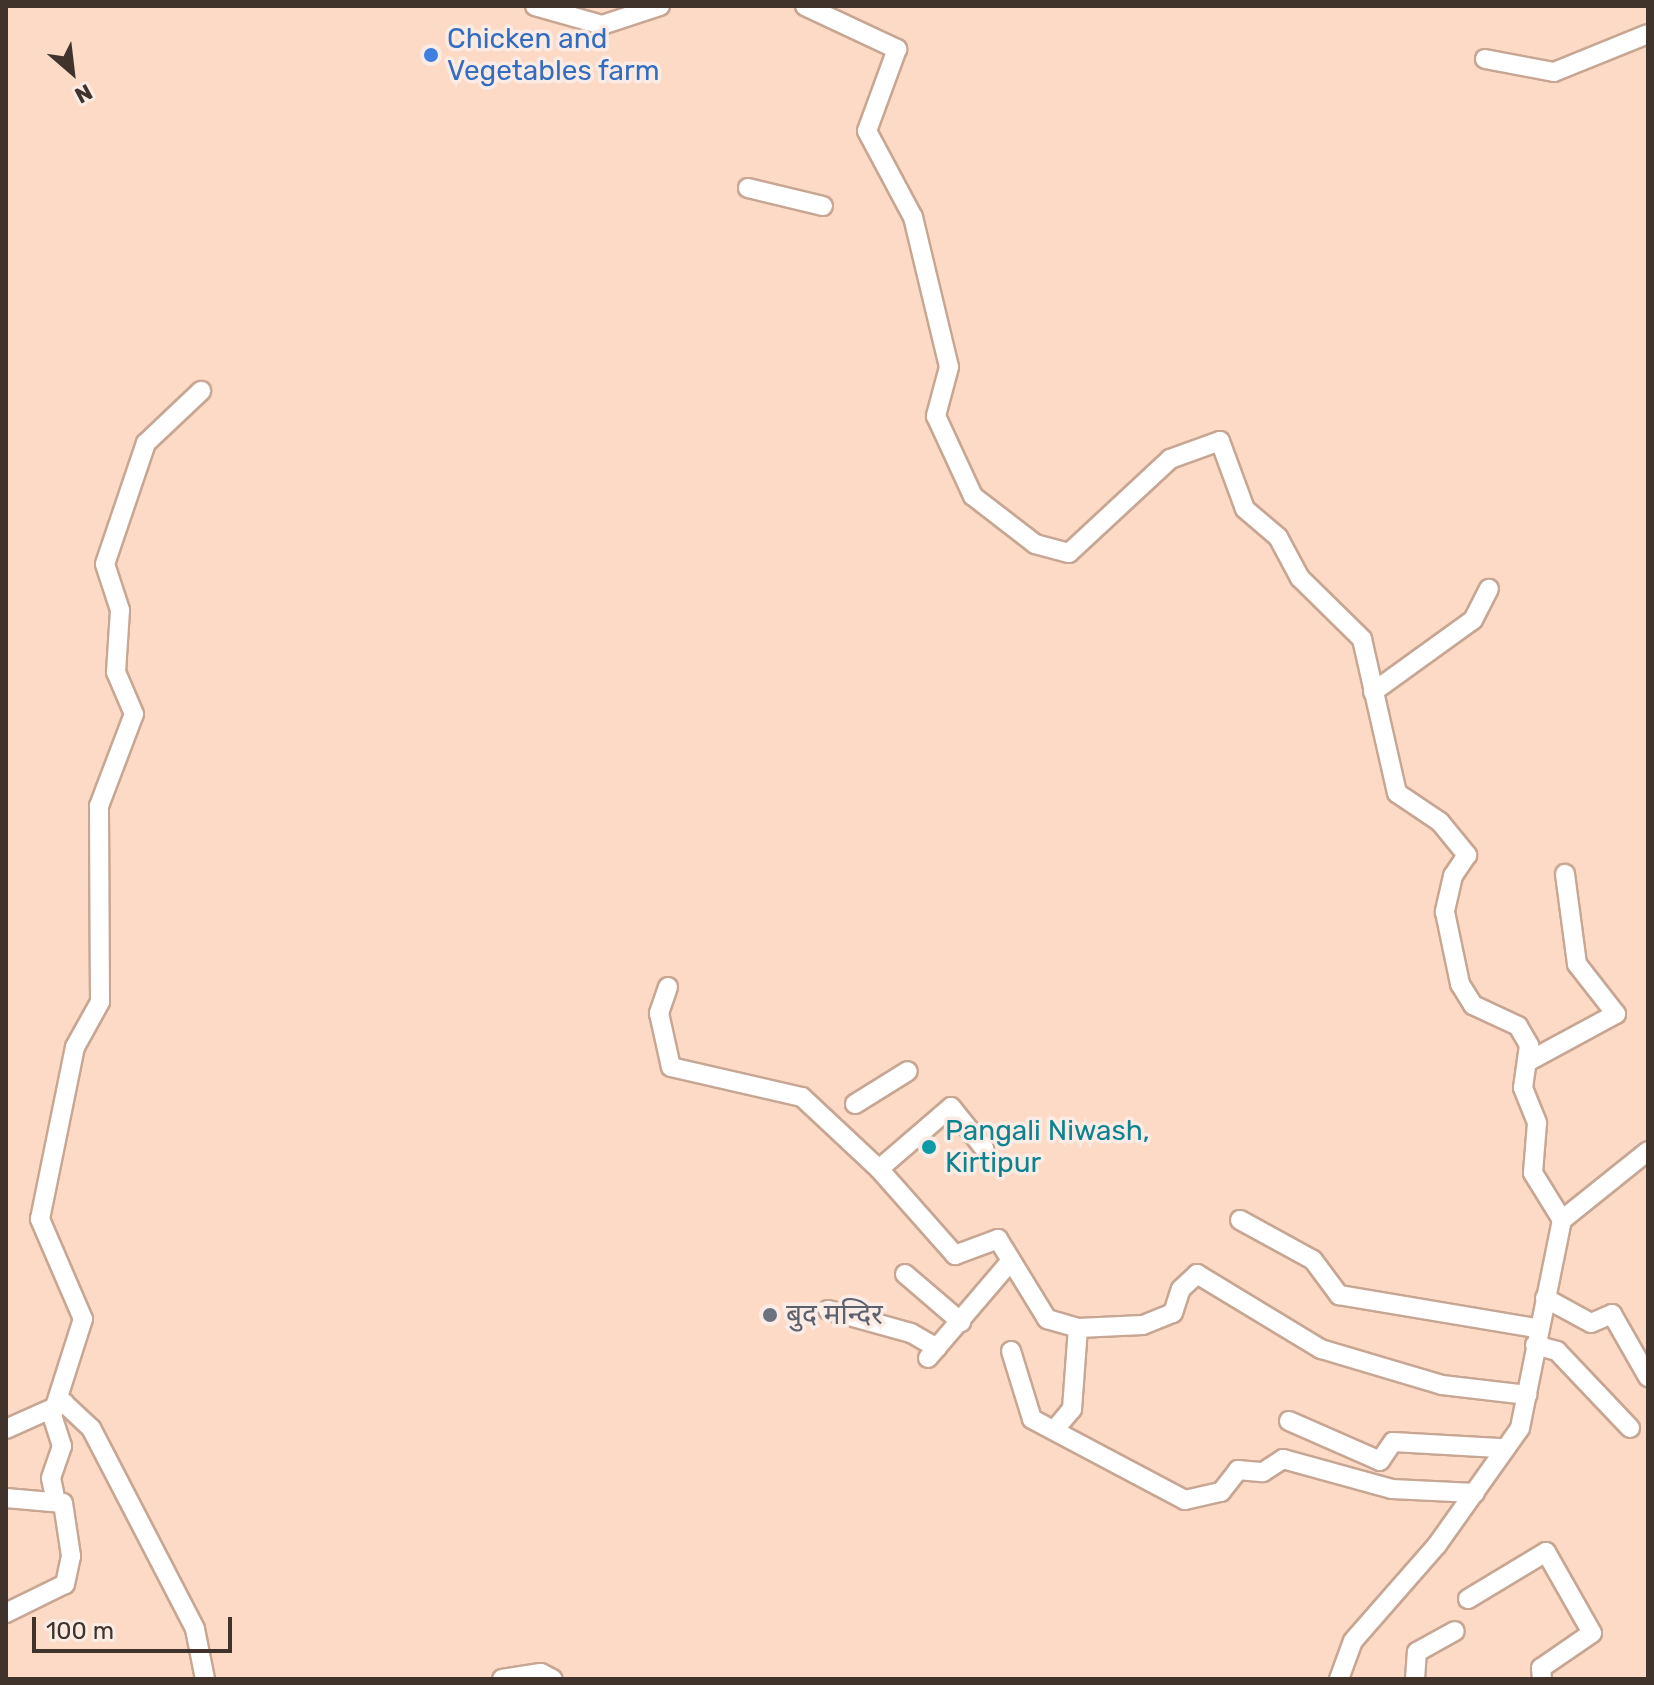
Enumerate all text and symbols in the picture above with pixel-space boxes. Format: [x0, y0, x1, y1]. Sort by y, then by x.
place label: Chicken and Vegetables farm [447, 22, 660, 88]
north arrow [32, 32, 112, 112]
marker: Chicken and Vegetables farm [422, 46, 440, 64]
text: N [70, 78, 97, 109]
place label: Pangali Niwash, Kirtipur [945, 1114, 1150, 1180]
marker: Pangali Niwash, Kirtipur [920, 1138, 938, 1156]
place label: बुद मन्दिर [786, 1298, 883, 1332]
marker: बुद मन्दिर [761, 1306, 779, 1324]
scale bar [36, 1601, 236, 1651]
text: 100 m [46, 1617, 114, 1645]

